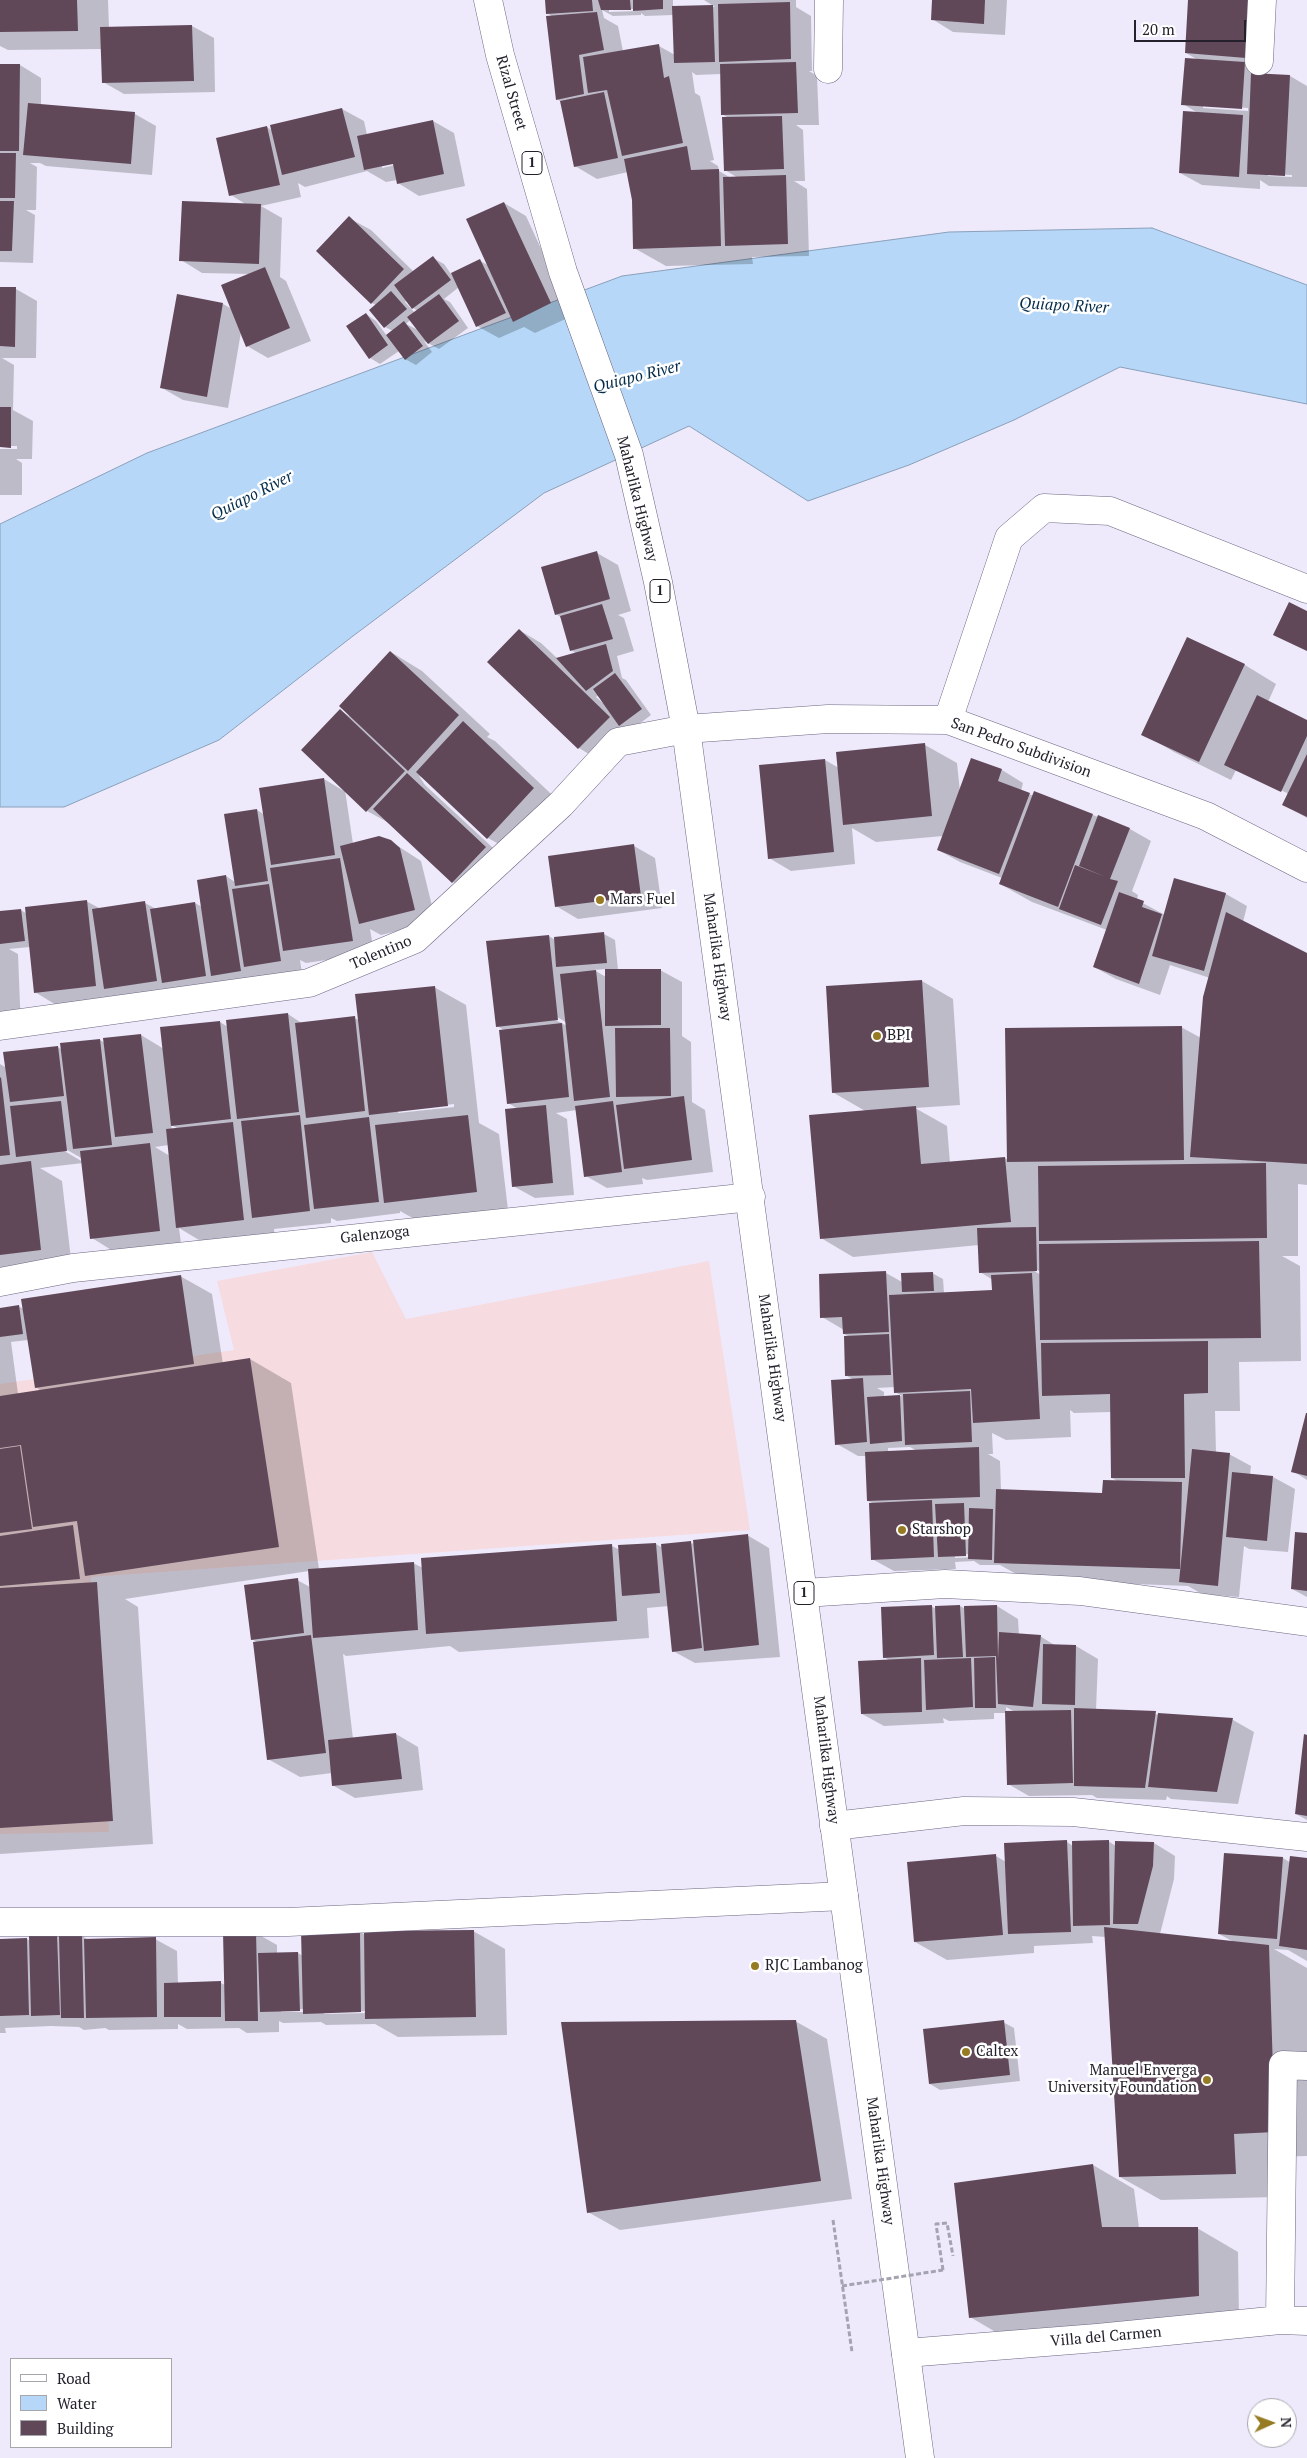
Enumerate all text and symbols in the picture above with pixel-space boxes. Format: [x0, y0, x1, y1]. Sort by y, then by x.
scale bar [1137, 10, 1250, 42]
text: 20 m [1142, 19, 1175, 39]
street label: Rizal Street [492, 53, 530, 133]
road number: 1 [522, 152, 542, 174]
water label: Quiapo River [1019, 294, 1109, 318]
water label: Quiapo River [591, 357, 683, 397]
street label: Maharlika Highway [613, 434, 661, 564]
water label: Quiapo River [208, 467, 296, 525]
road number: 1 [650, 580, 670, 602]
street label: San Pedro Subdivision [948, 714, 1094, 782]
place label: Mars Fuel [610, 891, 675, 909]
street label: Maharlika Highway [699, 892, 735, 1022]
marker: Mars Fuel [594, 894, 606, 906]
street label: Tolentino [348, 932, 414, 974]
place label: BPI [887, 1027, 910, 1045]
marker: BPI [871, 1030, 883, 1042]
street label: Galenzoga [339, 1222, 411, 1248]
street label: Maharlika Highway [754, 1293, 790, 1423]
place label: Starshop [912, 1521, 971, 1539]
marker: Starshop [896, 1524, 908, 1536]
road number: 1 [794, 1582, 814, 1605]
street label: Maharlika Highway [809, 1695, 843, 1825]
place label: RJC Lambanog [765, 1957, 863, 1975]
marker: RJC Lambanog [749, 1960, 761, 1972]
place label: Caltex [976, 2043, 1018, 2061]
marker: Caltex [960, 2046, 972, 2058]
place label: Manuel Enverga University Foundation [1048, 2062, 1197, 2097]
marker: Manuel Enverga University Foundation [1201, 2074, 1213, 2086]
street label: Maharlika Highway [862, 2096, 898, 2226]
street label: Villa del Carmen [1050, 2323, 1162, 2351]
legend [10, 2358, 172, 2448]
text: Road [57, 2368, 90, 2388]
text: Water [57, 2393, 96, 2413]
north arrow [1247, 2398, 1297, 2448]
text: N [1277, 2417, 1296, 2428]
text: Building [57, 2418, 114, 2438]

